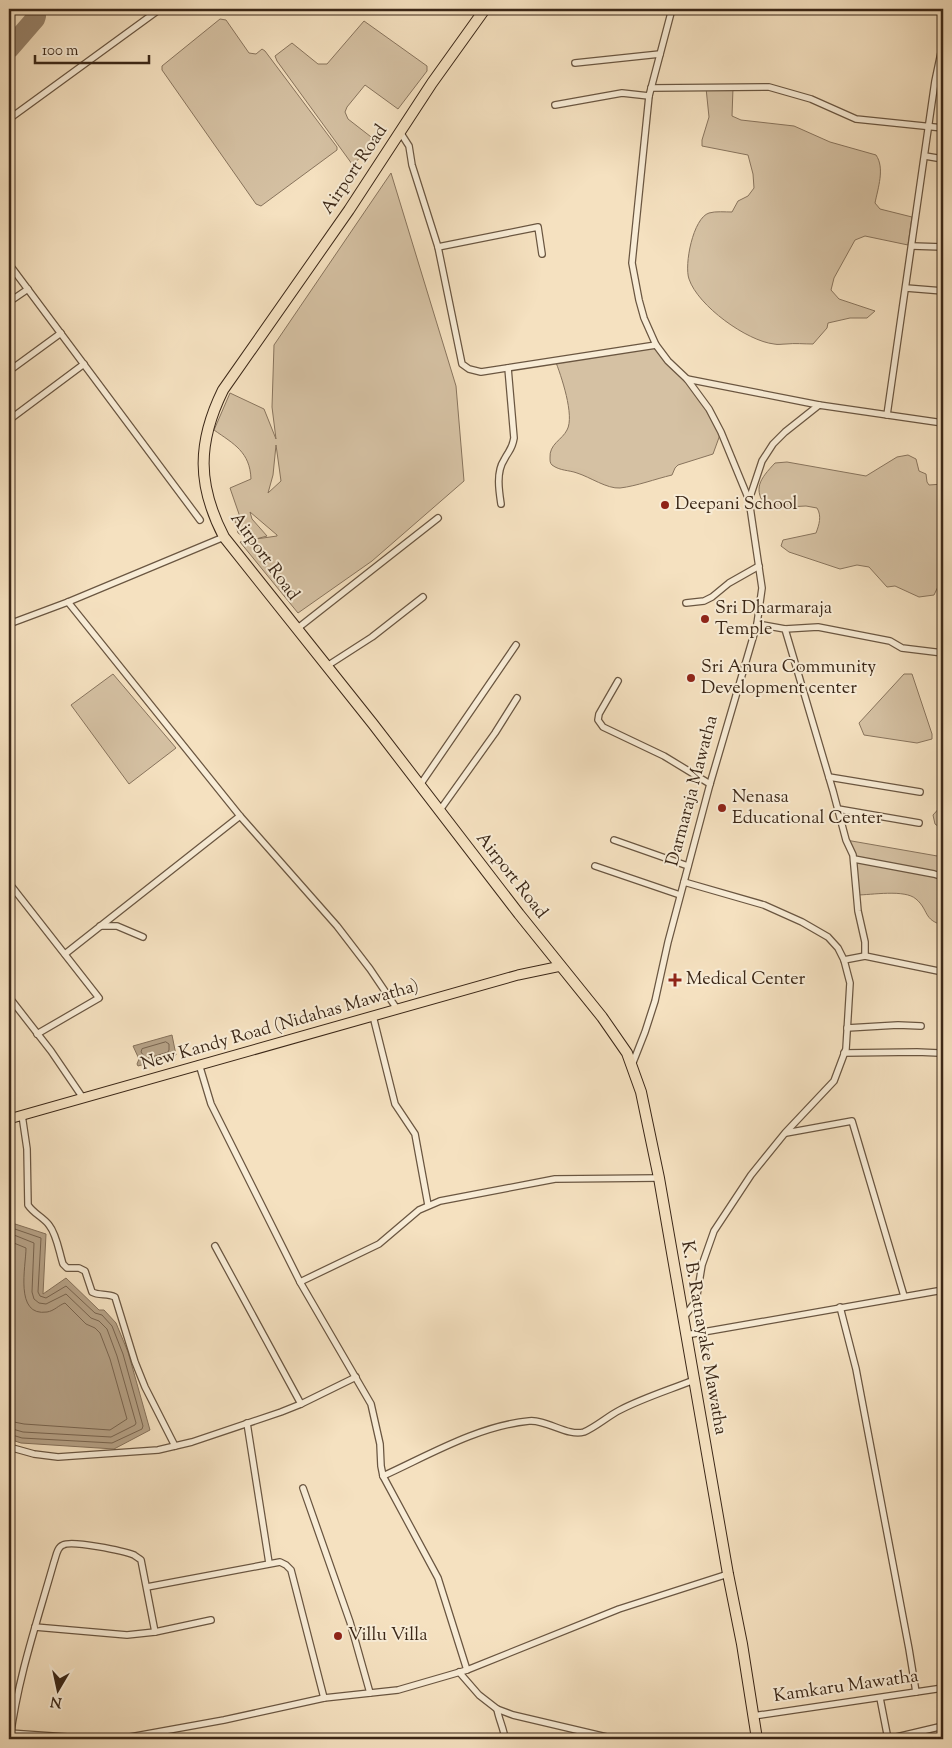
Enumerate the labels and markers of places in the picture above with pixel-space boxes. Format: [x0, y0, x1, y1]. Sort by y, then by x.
place label: Deepani School [675, 492, 798, 518]
marker: Deepani School [659, 499, 671, 511]
place label: Sri Dharmaraja Temple [715, 596, 832, 643]
marker: Sri Dharmaraja Temple [699, 613, 711, 625]
place label: Sri Anura Community Development center [701, 655, 876, 702]
marker: Sri Anura Community Development center [685, 672, 697, 684]
place label: Nenasa Educational Center [732, 785, 883, 832]
marker: Nenasa Educational Center [716, 802, 728, 814]
place label: Medical Center [686, 967, 806, 993]
marker: Medical Center [668, 973, 682, 987]
place label: Villu Villa [348, 1623, 428, 1649]
marker: Villu Villa [332, 1630, 344, 1642]

